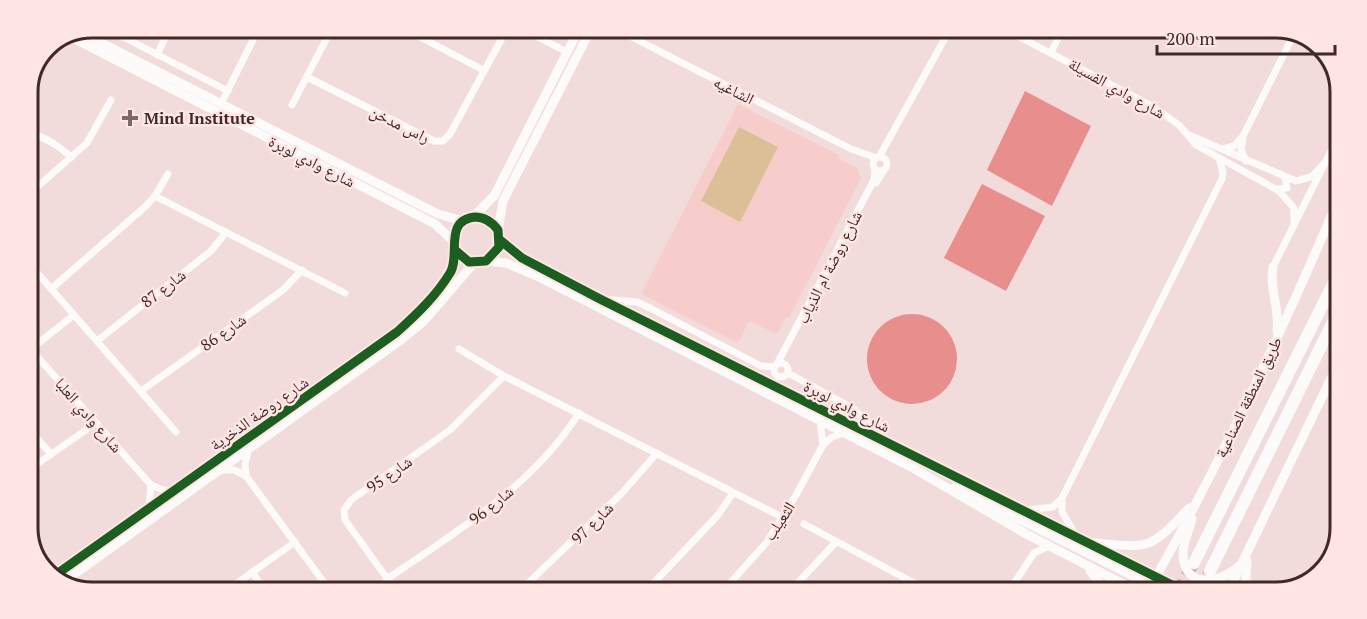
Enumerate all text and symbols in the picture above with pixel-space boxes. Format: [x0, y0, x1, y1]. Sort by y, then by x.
scale bar [1157, 18, 1336, 56]
text: 200 m [1166, 26, 1215, 50]
street label: شارع وادي الفسيلة [1064, 52, 1169, 125]
street label: الشاغيه [710, 70, 758, 110]
street label: راس مدخن [366, 100, 434, 148]
place label: Mind Institute [144, 107, 255, 129]
marker: Mind Institute [121, 109, 139, 127]
street label: شارع وادي لوبرة [264, 130, 359, 194]
street label: شارع روضة ام الذياب [791, 207, 867, 327]
street label: شارع 87 [136, 264, 190, 312]
street label: شارع 86 [196, 308, 250, 356]
street label: طريق المنطقة الصناعية [1209, 333, 1287, 461]
street label: شارع روضة الذخرية [205, 371, 313, 455]
street label: شارع وادي العلبا [49, 373, 128, 458]
street label: شارع وادي لوبرة [799, 375, 894, 439]
street label: شارع 95 [362, 450, 416, 498]
street label: شارع 96 [464, 480, 518, 530]
street label: شارع 97 [566, 497, 618, 549]
street label: الثعيلب [758, 497, 800, 545]

